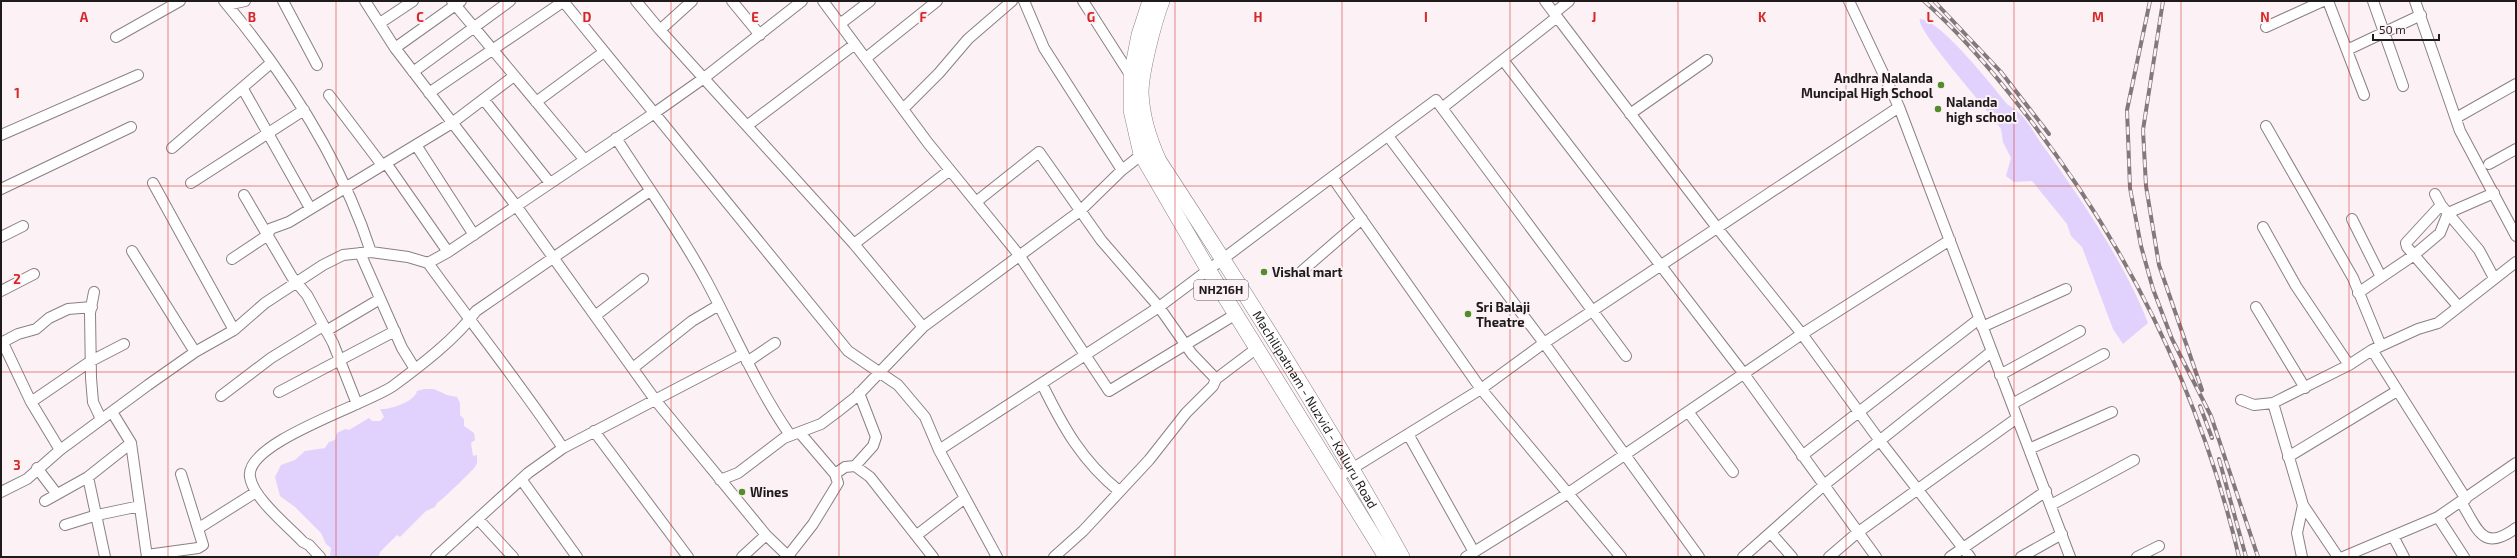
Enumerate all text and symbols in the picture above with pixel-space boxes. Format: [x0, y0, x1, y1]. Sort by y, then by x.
text: A [80, 9, 89, 25]
text: B [248, 9, 256, 25]
text: C [416, 9, 424, 25]
text: D [583, 9, 592, 25]
text: E [751, 9, 759, 25]
text: F [919, 9, 927, 25]
text: G [1087, 9, 1095, 25]
text: H [1254, 9, 1263, 25]
text: I [1424, 9, 1428, 25]
text: J [1592, 9, 1596, 25]
text: K [1758, 9, 1767, 25]
text: L [1927, 9, 1934, 25]
text: M [2092, 9, 2104, 25]
text: N [2260, 9, 2270, 25]
scale bar [2373, 16, 2439, 42]
text: 50 m [2379, 22, 2406, 36]
place label: Andhra Nalanda Muncipal High School [1801, 70, 1934, 101]
marker: Andhra Nalanda Muncipal High School [1936, 80, 1946, 90]
text: 1 [14, 85, 20, 101]
place label: Nalanda high school [1946, 94, 2017, 125]
marker: Nalanda high school [1933, 104, 1943, 114]
place label: Vishal mart [1272, 264, 1343, 280]
marker: Vishal mart [1259, 267, 1269, 277]
text: 2 [13, 271, 21, 287]
road number: NH216H [1194, 280, 1248, 300]
place label: Sri Balaji Theatre [1476, 299, 1530, 330]
street label: Machilipatnam - Nuzvid - Kalluru Road [1249, 308, 1381, 511]
marker: Sri Balaji Theatre [1463, 309, 1473, 319]
text: 3 [13, 457, 21, 473]
place label: Wines [750, 484, 788, 500]
marker: Wines [737, 487, 747, 497]

